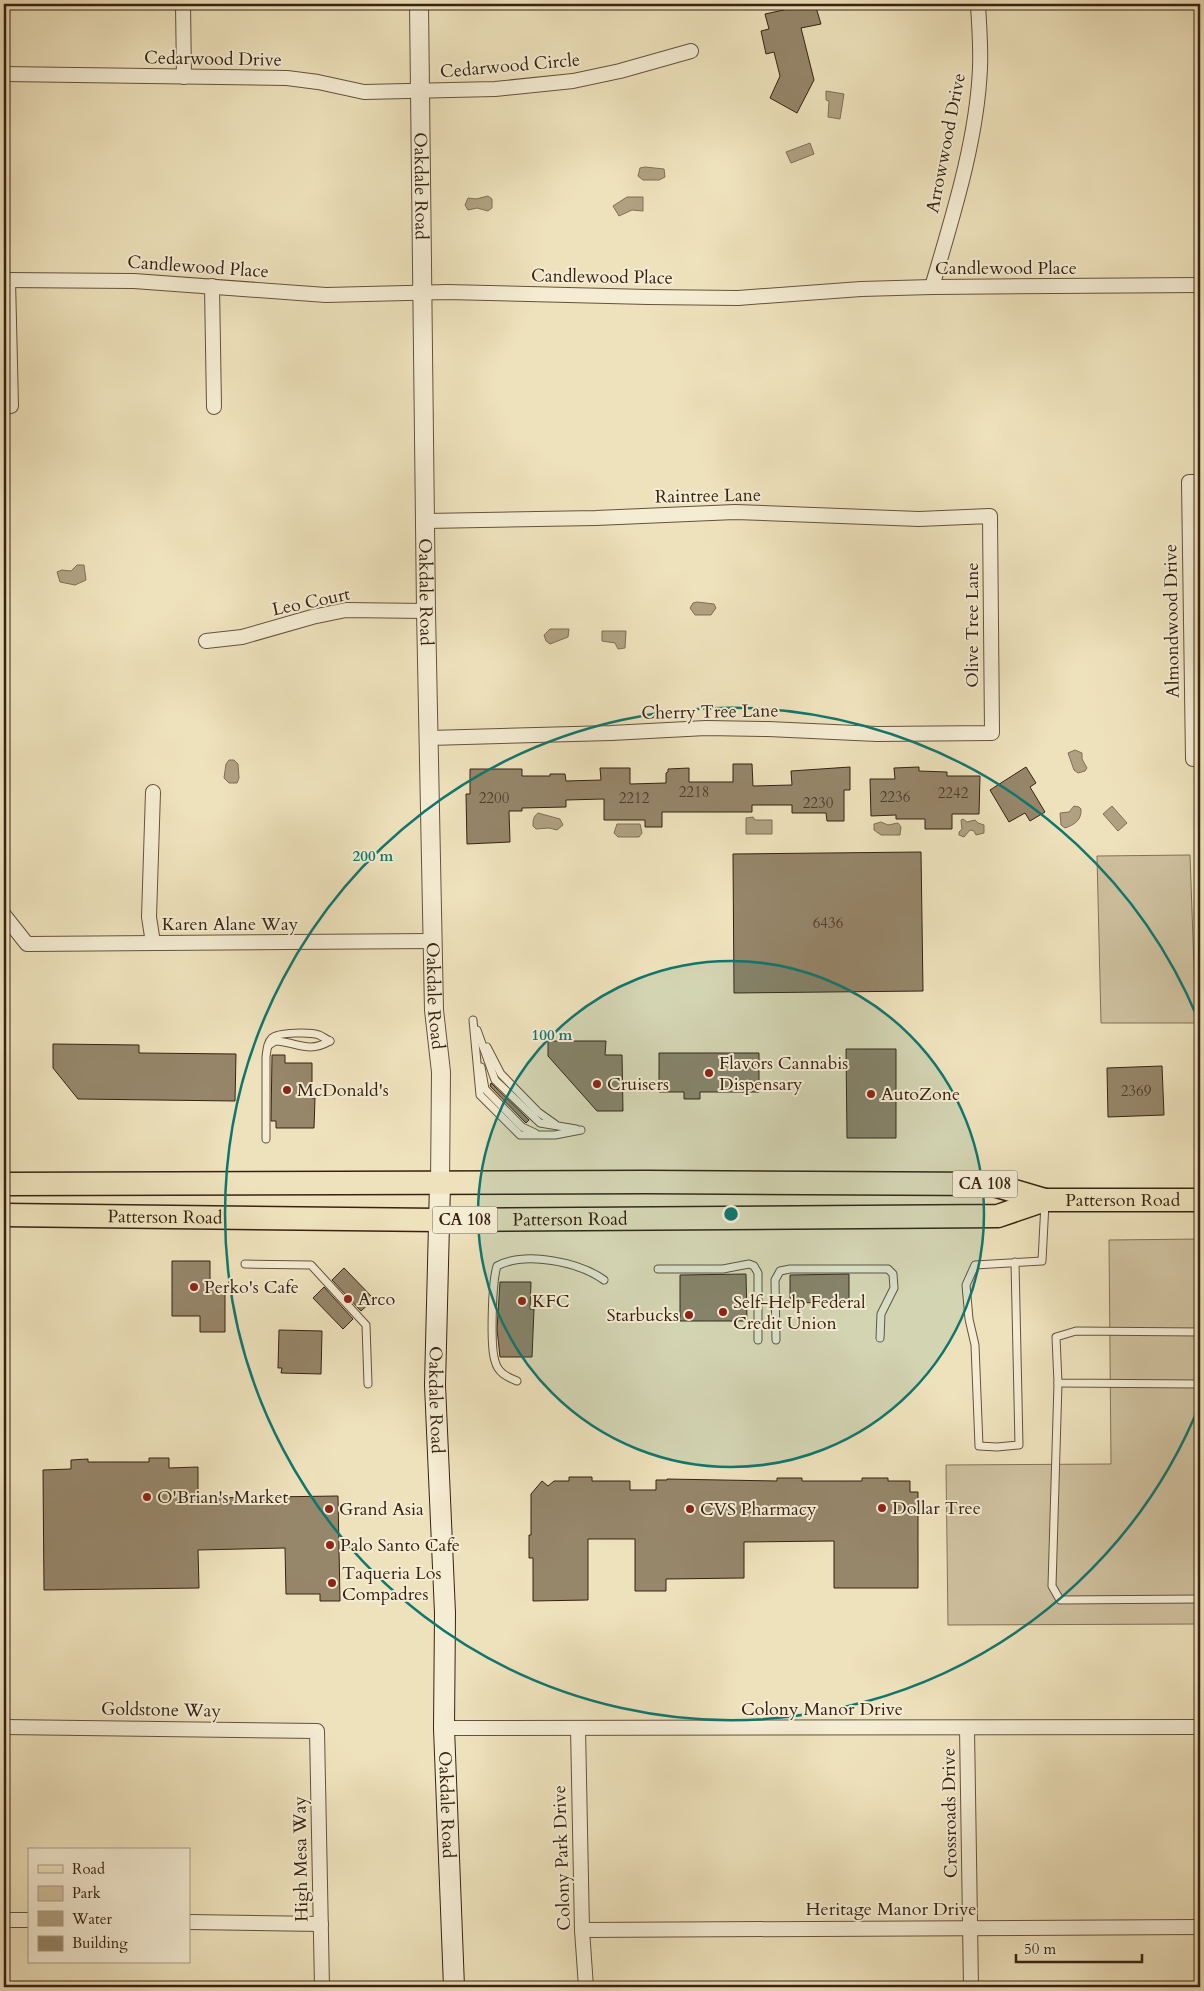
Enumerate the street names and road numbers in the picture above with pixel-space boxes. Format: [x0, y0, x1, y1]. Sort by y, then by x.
street label: Cedarwood Drive [144, 45, 282, 73]
street label: Cedarwood Circle [439, 47, 581, 85]
street label: Arrowwood Drive [920, 71, 972, 215]
street label: Oakdale Road [408, 132, 434, 240]
street label: Candlewood Place [126, 250, 270, 284]
street label: Candlewood Place [935, 256, 1077, 281]
street label: Candlewood Place [531, 263, 673, 291]
street label: Raintree Lane [655, 483, 761, 509]
street label: Oakdale Road [413, 538, 439, 646]
street label: Almondwood Drive [1158, 544, 1186, 698]
street label: Olive Tree Lane [960, 562, 985, 688]
street label: Leo Court [270, 581, 353, 622]
street label: Cherry Tree Lane [641, 698, 779, 726]
street label: Karen Alane Way [162, 912, 299, 937]
street label: Oakdale Road [420, 942, 451, 1051]
road number: CA 108 [952, 1170, 1018, 1198]
street label: Patterson Road [1065, 1188, 1181, 1213]
street label: Patterson Road [107, 1204, 223, 1230]
road number: CA 108 [432, 1206, 498, 1234]
street label: Patterson Road [512, 1206, 628, 1232]
street label: Oakdale Road [422, 1346, 451, 1455]
street label: Goldstone Way [101, 1696, 222, 1724]
street label: Colony Manor Drive [741, 1697, 903, 1722]
street label: Crossroads Drive [936, 1748, 964, 1878]
street label: Oakdale Road [432, 1750, 462, 1859]
street label: Colony Park Drive [547, 1785, 577, 1931]
street label: High Mesa Way [287, 1795, 315, 1922]
street label: Heritage Manor Drive [805, 1897, 977, 1922]

